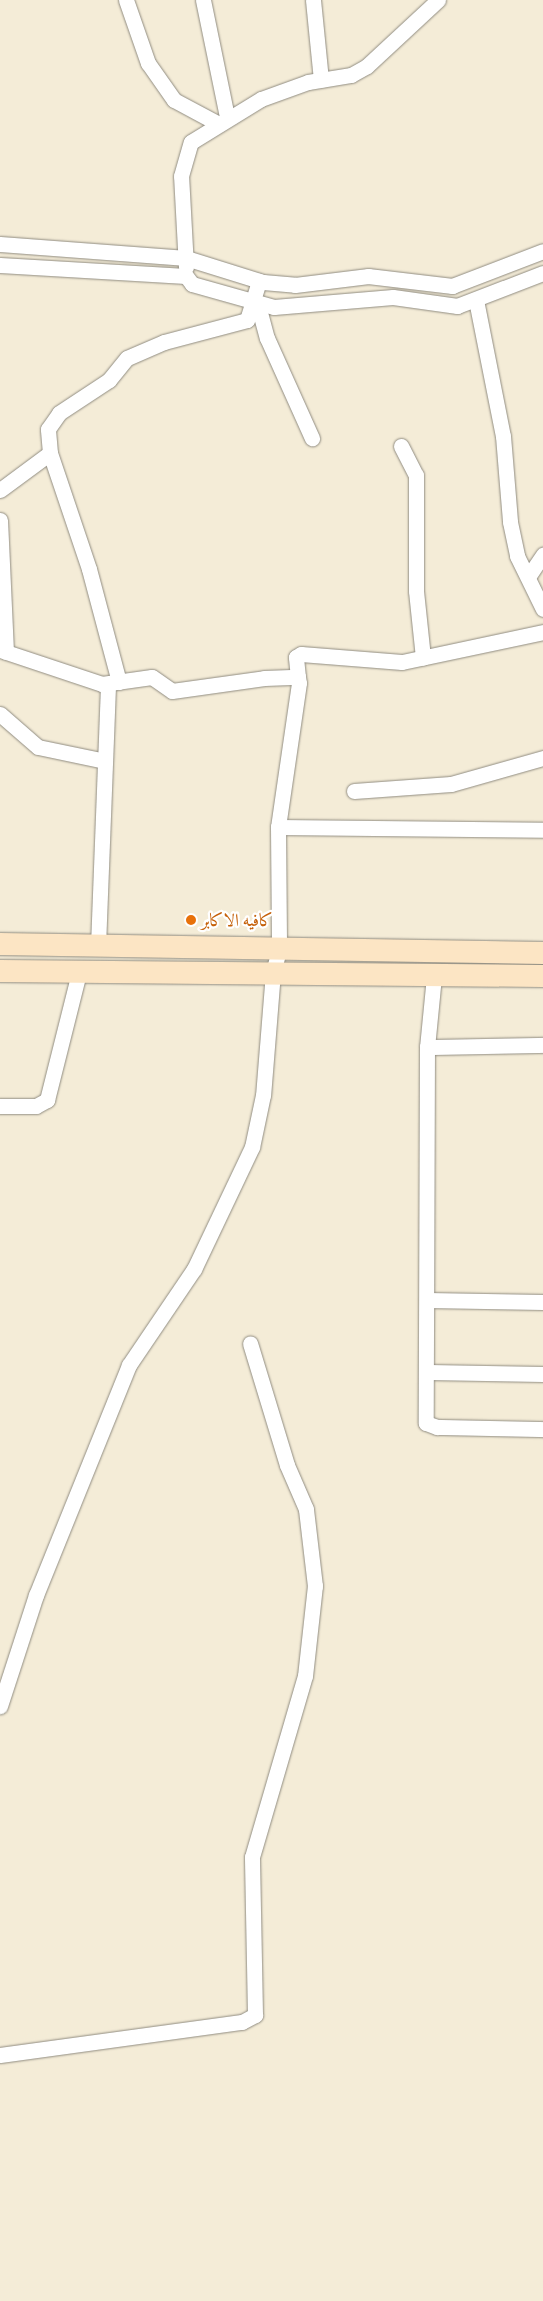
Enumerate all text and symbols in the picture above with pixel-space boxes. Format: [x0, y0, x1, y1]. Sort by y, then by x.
place label: كافيه الاكابر [201, 909, 273, 931]
marker: كافيه الاكابر [185, 914, 197, 926]

